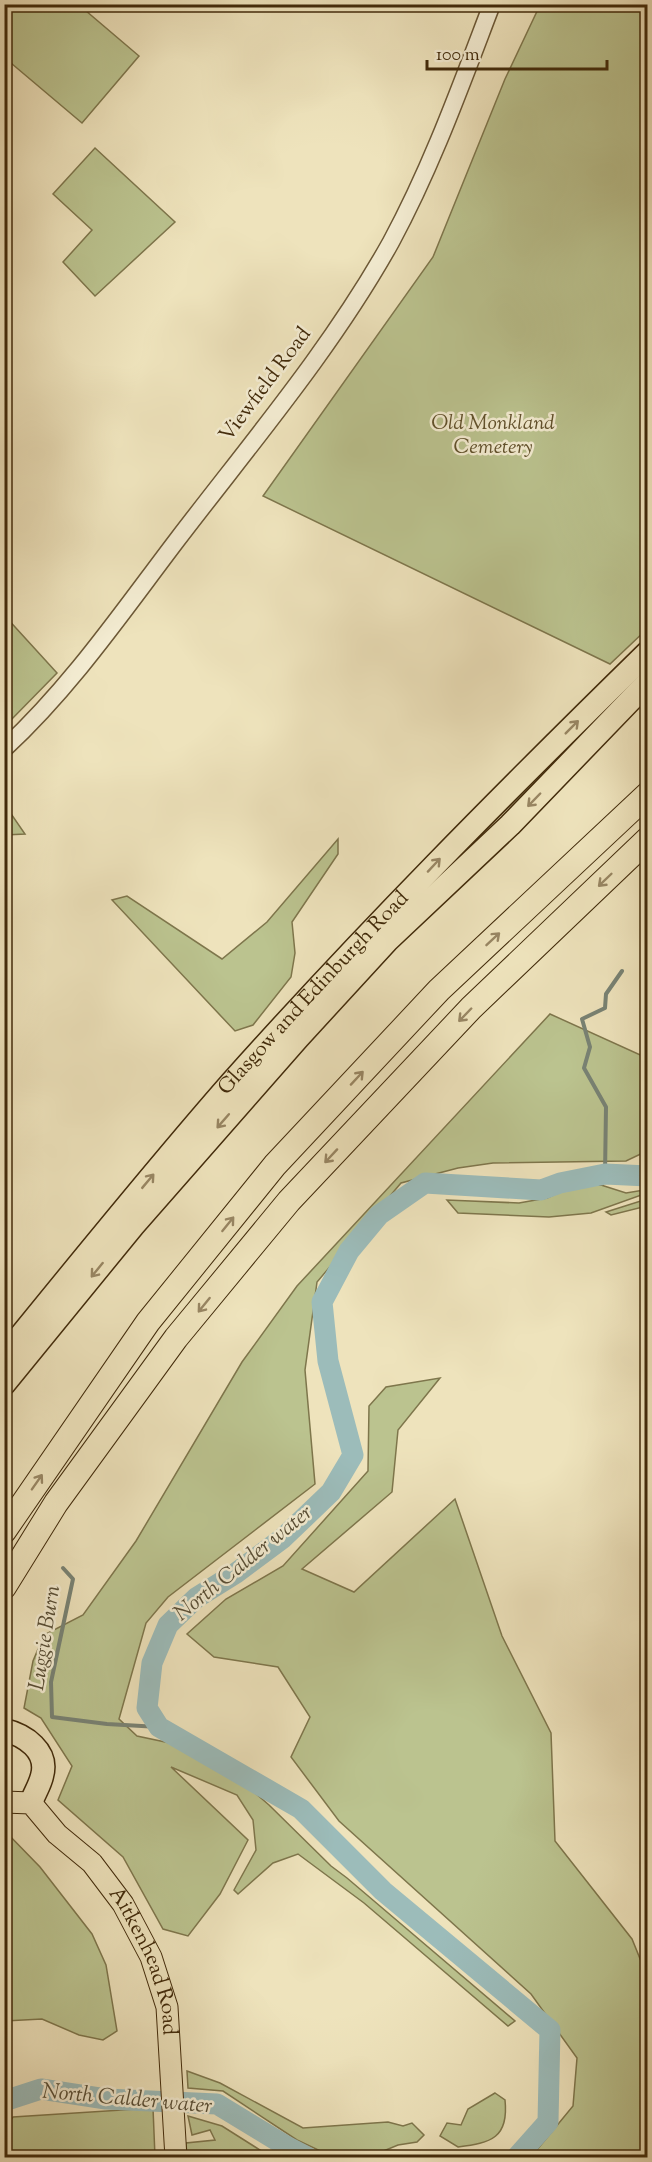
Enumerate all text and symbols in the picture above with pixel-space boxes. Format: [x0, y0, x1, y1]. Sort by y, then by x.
scale bar [427, 33, 607, 71]
text: 100 m [436, 43, 480, 69]
street label: Viewfield Road [213, 321, 319, 449]
park label: Old Monkland Cemetery [431, 409, 555, 463]
one-way arrow [564, 719, 579, 734]
one-way arrow [527, 792, 541, 807]
one-way arrow [427, 858, 442, 873]
one-way arrow [598, 872, 613, 887]
street label: Glasgow and Edinburgh Road [211, 885, 417, 1102]
one-way arrow [486, 932, 501, 946]
one-way arrow [457, 1007, 472, 1022]
one-way arrow [350, 1071, 364, 1086]
one-way arrow [216, 1113, 230, 1128]
one-way arrow [323, 1149, 338, 1164]
one-way arrow [141, 1174, 155, 1189]
one-way arrow [221, 1216, 234, 1232]
one-way arrow [91, 1262, 104, 1278]
one-way arrow [198, 1296, 211, 1312]
one-way arrow [31, 1474, 43, 1490]
water label: North Calder water [168, 1498, 320, 1630]
water label: Luggie Burn [22, 1583, 70, 1693]
street label: Aitkenhead Road [100, 1881, 184, 2036]
water label: North Calder water [41, 2077, 214, 2123]

